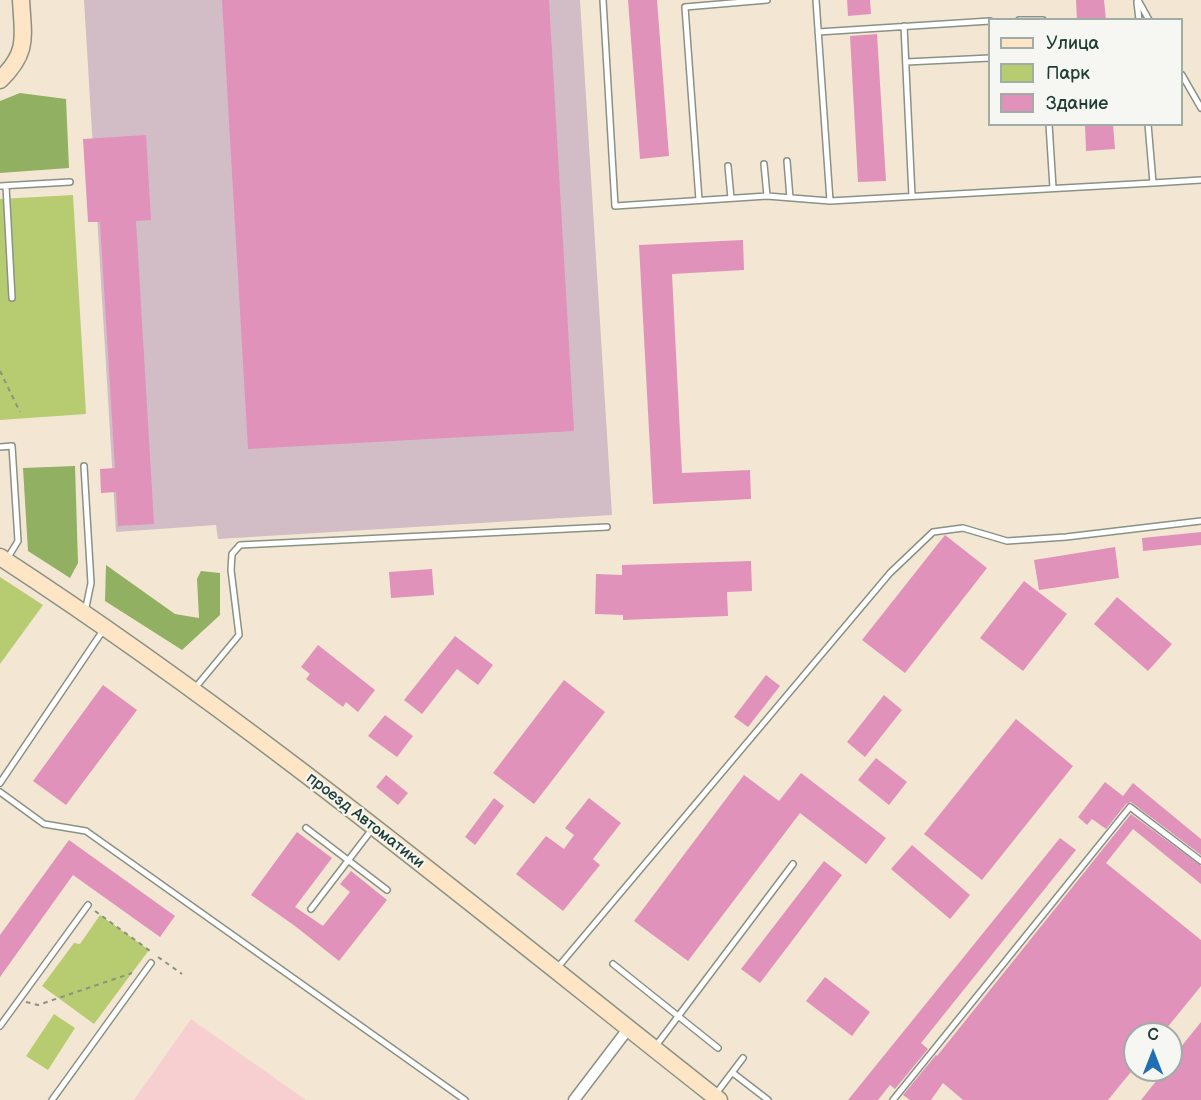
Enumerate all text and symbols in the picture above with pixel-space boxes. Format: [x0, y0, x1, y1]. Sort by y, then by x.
legend [988, 18, 1183, 126]
text: Улица [1046, 33, 1099, 54]
text: Парк [1046, 63, 1090, 84]
text: Здание [1046, 93, 1108, 114]
street label: проезд Автоматики [302, 769, 428, 873]
north arrow [1123, 1022, 1183, 1082]
text: С [1147, 1026, 1159, 1045]

